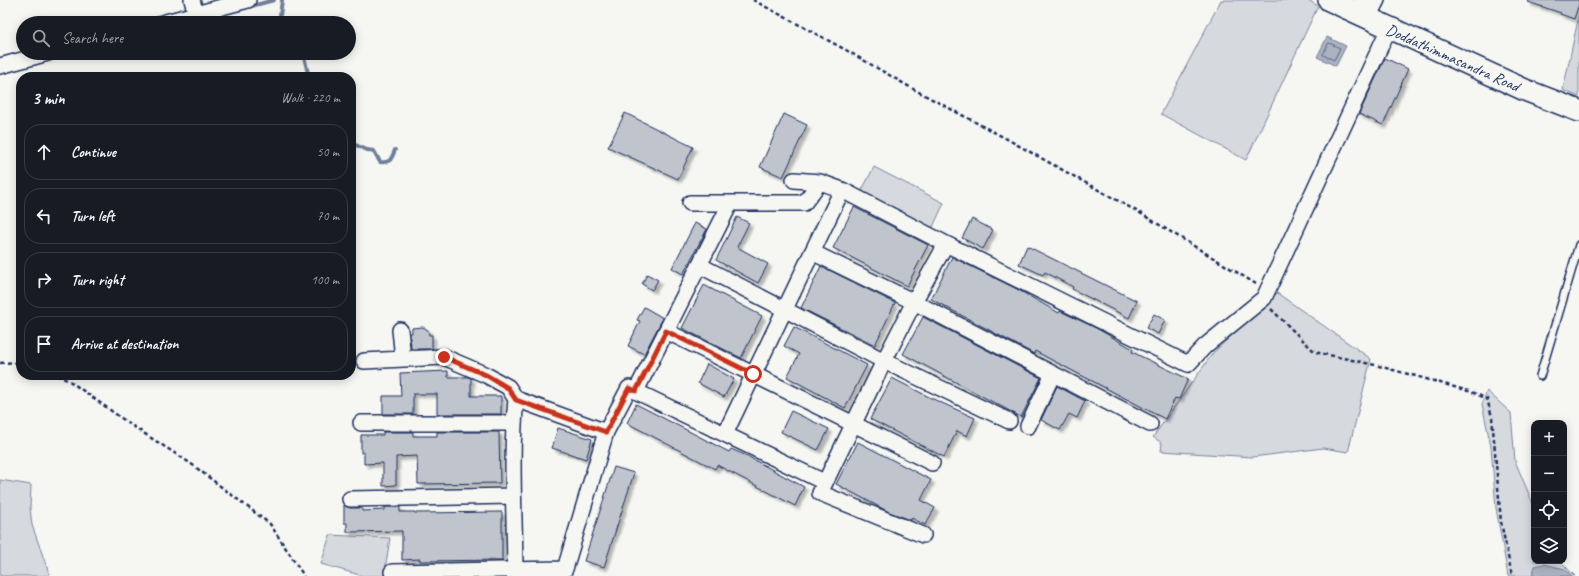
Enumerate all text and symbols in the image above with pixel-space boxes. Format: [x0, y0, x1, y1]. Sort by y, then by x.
search box [16, 16, 356, 60]
street label: Doddathimmasandra Road [1383, 20, 1525, 97]
icon: search [30, 27, 52, 49]
text: Search here [62, 29, 123, 48]
text: 3 min [32, 88, 65, 109]
text: Walk · 220 m [281, 90, 340, 106]
icon: ahead [33, 141, 55, 163]
text: Continue [71, 143, 116, 162]
text: 50 m [317, 144, 339, 160]
icon: left [33, 205, 55, 227]
text: Turn left [71, 207, 114, 226]
text: 70 m [317, 208, 339, 224]
icon: right [33, 269, 55, 291]
text: Turn right [71, 271, 124, 290]
text: 100 m [311, 272, 339, 288]
icon: arrive [33, 333, 55, 355]
text: Arrive at destination [71, 335, 178, 354]
route end [435, 348, 453, 366]
route start [744, 365, 762, 383]
map controls [1531, 420, 1567, 564]
button: + [1531, 420, 1567, 456]
button: − [1531, 456, 1567, 492]
button: locate [1531, 492, 1567, 528]
button: layers [1531, 528, 1567, 564]

